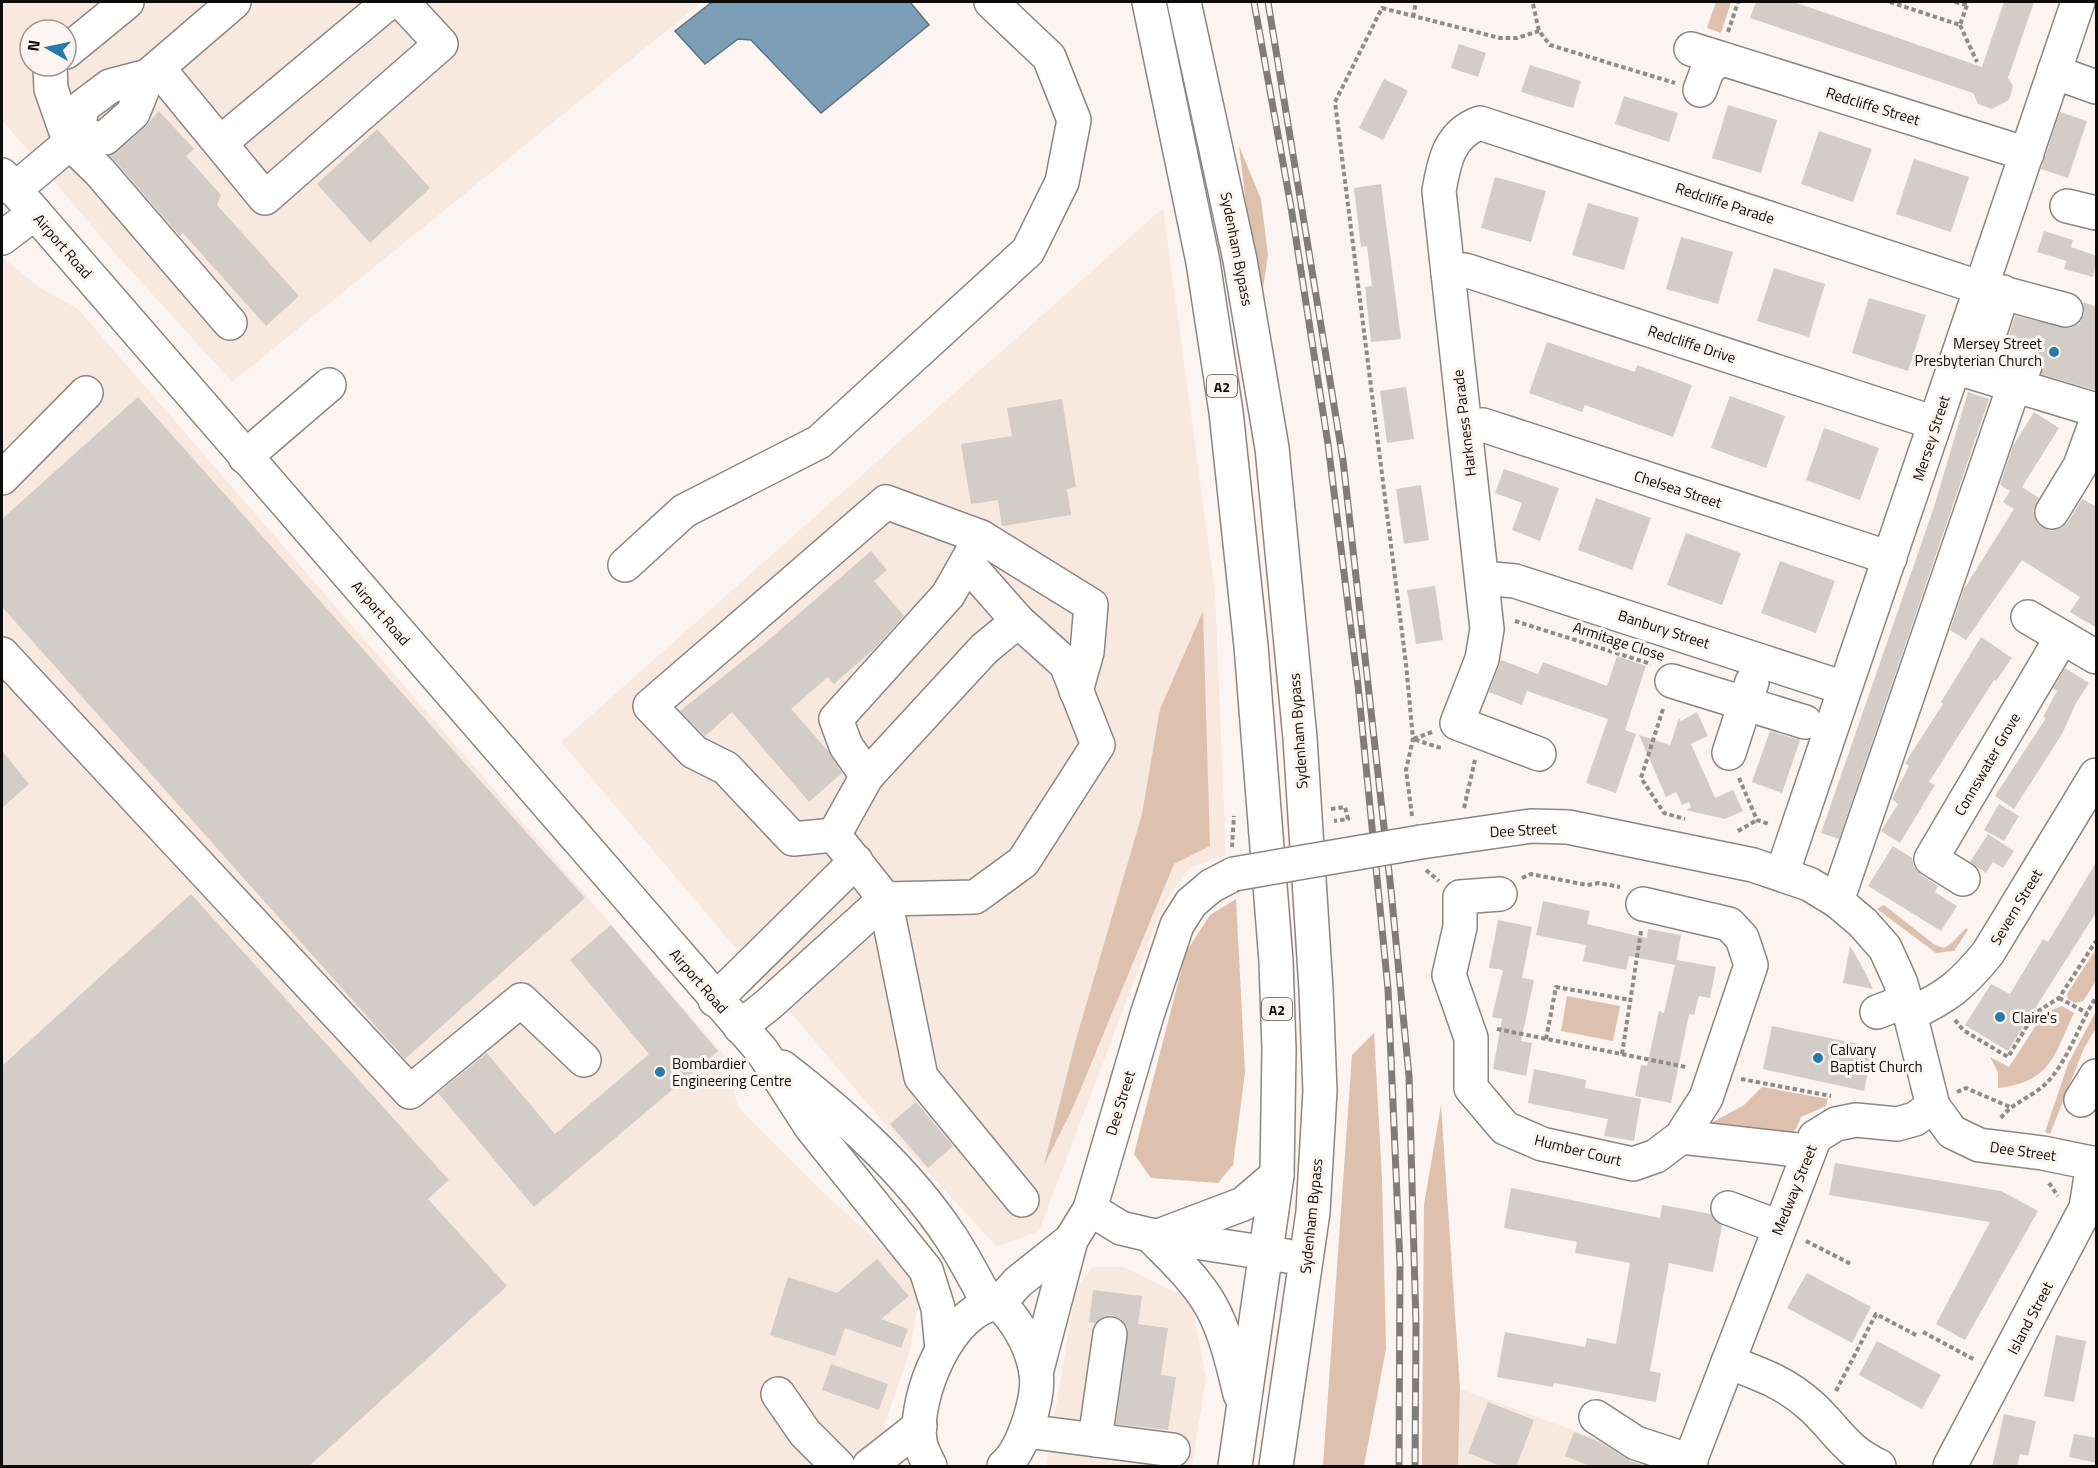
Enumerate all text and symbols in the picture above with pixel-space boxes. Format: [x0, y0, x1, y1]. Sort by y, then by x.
north arrow [18, 18, 78, 78]
text: N [20, 38, 46, 53]
street label: Redcliffe Street [1823, 81, 1924, 131]
street label: Redcliffe Parade [1672, 176, 1778, 230]
street label: Sydenham Bypass [1215, 190, 1259, 308]
street label: Airport Road [28, 208, 98, 284]
street label: Redcliffe Drive [1645, 319, 1739, 369]
place label: Mersey Street Presbyterian Church [1915, 332, 2043, 372]
marker: Mersey Street Presbyterian Church [2047, 345, 2061, 359]
street label: Harkness Parade [1446, 368, 1482, 478]
road number: A2 [1207, 375, 1237, 397]
street label: Mersey Street [1906, 391, 1956, 484]
street label: Chelsea Street [1631, 464, 1726, 514]
street label: Airport Road [346, 575, 416, 651]
street label: Banbury Street [1615, 603, 1713, 655]
street label: Armitage Close [1570, 615, 1668, 667]
street label: Sydenham Bypass [1282, 672, 1314, 790]
street label: Connswater Grove [1948, 708, 2026, 820]
street label: Dee Street [1489, 817, 1558, 843]
street label: Severn Street [1984, 864, 2048, 950]
street label: Airport Road [664, 943, 734, 1019]
road number: A2 [1262, 998, 1292, 1020]
place label: Claire's [2012, 1006, 2057, 1029]
marker: Claire's [1993, 1010, 2007, 1024]
place label: Calvary Baptist Church [1830, 1038, 1923, 1078]
marker: Calvary Baptist Church [1811, 1051, 1825, 1065]
place label: Bombardier Engineering Centre [672, 1052, 792, 1092]
marker: Bombardier Engineering Centre [653, 1065, 667, 1079]
street label: Dee Street [1099, 1067, 1141, 1138]
street label: Humber Court [1532, 1128, 1625, 1172]
street label: Dee Street [1988, 1135, 2058, 1167]
street label: Medway Street [1765, 1140, 1823, 1239]
street label: Sydenham Bypass [1294, 1157, 1328, 1275]
street label: Island Street [2001, 1277, 2059, 1359]

